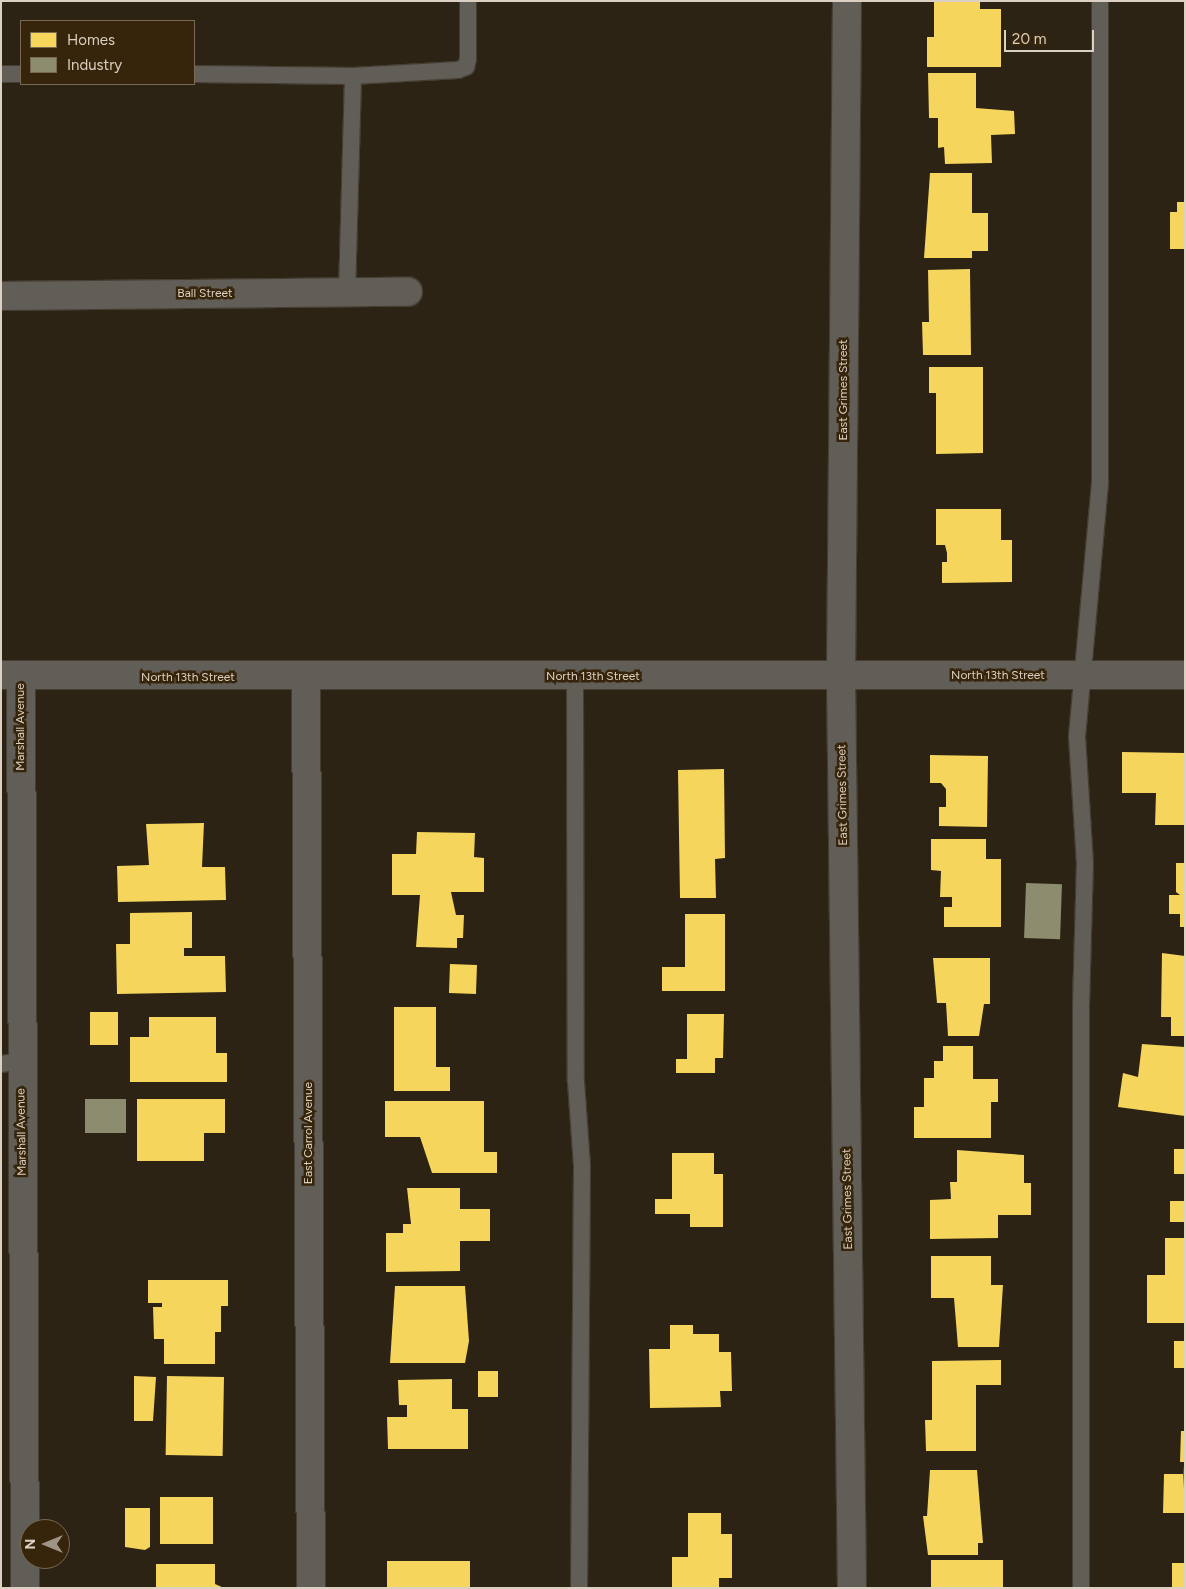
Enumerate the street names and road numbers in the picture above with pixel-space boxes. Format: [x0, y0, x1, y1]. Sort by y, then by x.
street label: Ball Street [177, 287, 233, 301]
street label: East Grimes Street [837, 339, 851, 441]
street label: North 13th Street [951, 669, 1045, 683]
street label: North 13th Street [546, 670, 640, 684]
street label: North 13th Street [141, 671, 235, 685]
street label: Marshall Avenue [14, 683, 28, 771]
street label: East Grimes Street [835, 744, 851, 846]
street label: East Carrol Avenue [302, 1082, 316, 1184]
street label: Marshall Avenue [14, 1088, 30, 1176]
street label: East Grimes Street [840, 1148, 856, 1250]

